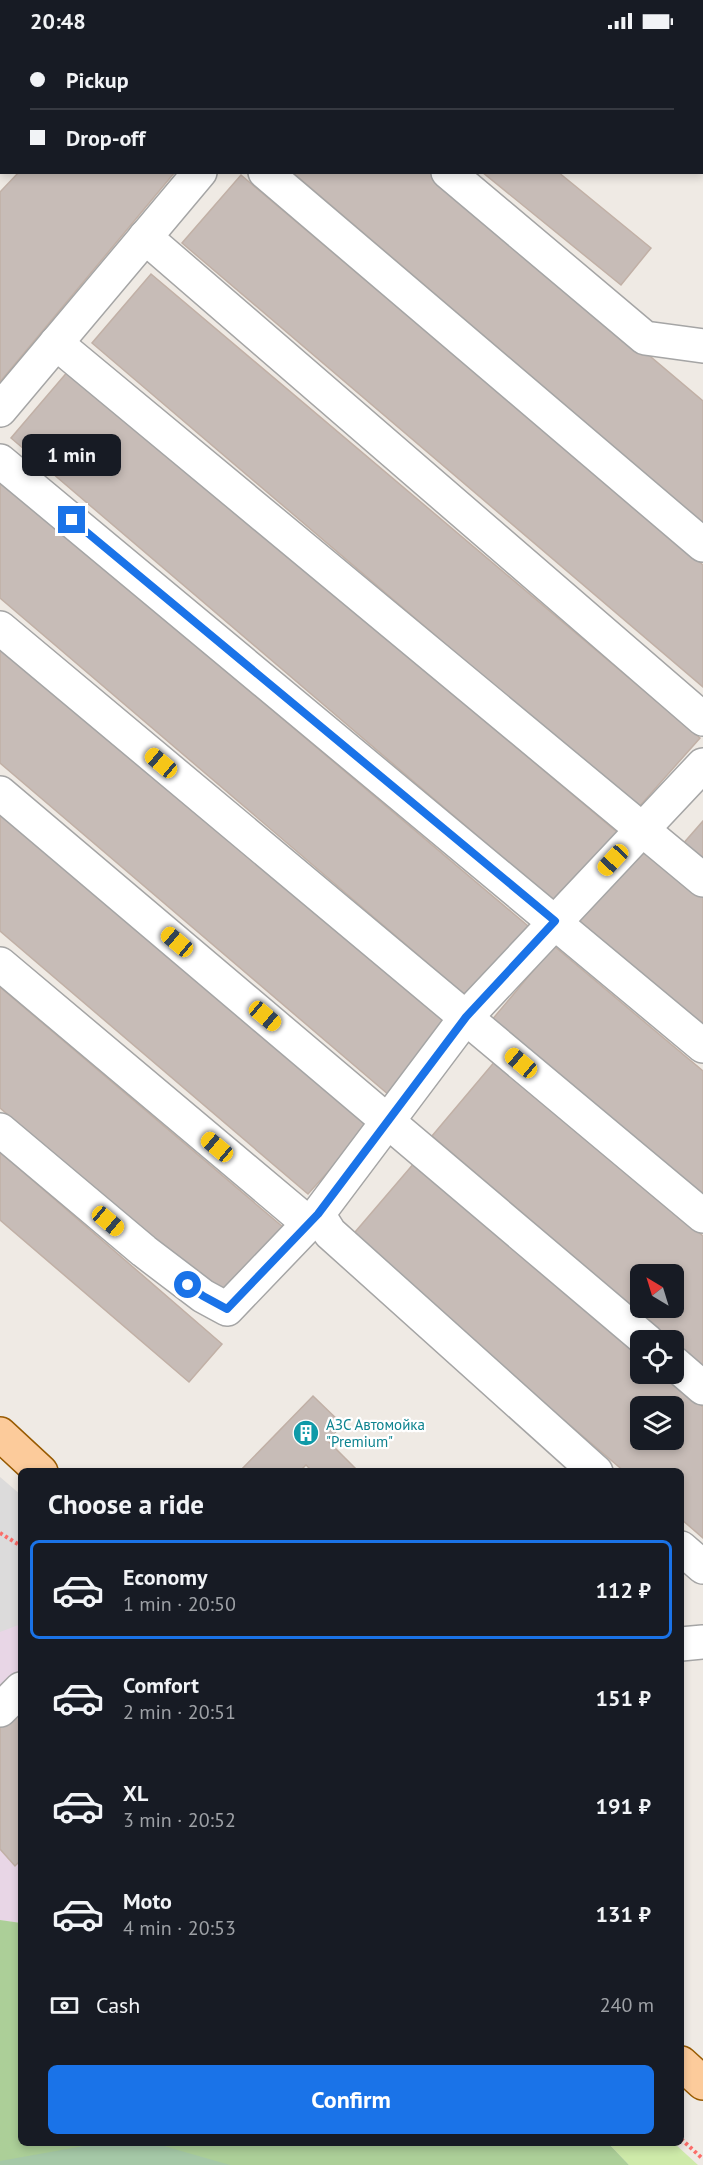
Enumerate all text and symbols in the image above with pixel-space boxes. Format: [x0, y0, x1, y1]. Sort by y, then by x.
text: 20:48 [30, 7, 86, 35]
text: Pickup [66, 66, 129, 94]
text: Drop-off [66, 124, 145, 152]
callout: 1 min [22, 433, 122, 475]
text: 1 min [47, 442, 96, 468]
route end [58, 506, 85, 533]
car [141, 745, 181, 781]
car [594, 841, 632, 879]
car [157, 924, 197, 960]
car [245, 998, 285, 1034]
car [501, 1045, 541, 1081]
car [197, 1129, 237, 1165]
car [88, 1203, 128, 1239]
north arrow [630, 1264, 684, 1318]
map controls [630, 1264, 684, 1450]
route start [174, 1271, 201, 1298]
button: locate [630, 1330, 684, 1384]
button: layers [630, 1396, 684, 1450]
place label: АЗС Автомойка "Premium" [326, 1415, 425, 1451]
building icon: АЗС Автомойка "Premium" [291, 1418, 321, 1448]
text: Choose a ride [48, 1487, 204, 1521]
icon: car [51, 1563, 105, 1617]
text: Economy [123, 1563, 207, 1591]
text: 112 ₽ [596, 1576, 651, 1604]
text: 1 min · 20:50 [123, 1591, 236, 1617]
icon: car [51, 1671, 105, 1725]
text: Comfort [123, 1671, 199, 1699]
text: 151 ₽ [596, 1684, 651, 1712]
text: 2 min · 20:51 [123, 1699, 236, 1725]
icon: car [51, 1779, 105, 1833]
text: XL [123, 1779, 148, 1807]
text: 191 ₽ [596, 1792, 651, 1820]
text: 3 min · 20:52 [123, 1807, 236, 1833]
icon: car [51, 1887, 105, 1941]
text: Moto [123, 1887, 172, 1915]
text: 131 ₽ [596, 1900, 651, 1928]
text: 4 min · 20:53 [123, 1915, 236, 1941]
icon: cash [48, 1989, 81, 2022]
text: Cash [96, 1991, 140, 2019]
text: 240 m [600, 1992, 654, 2018]
button: Confirm [48, 2065, 654, 2134]

